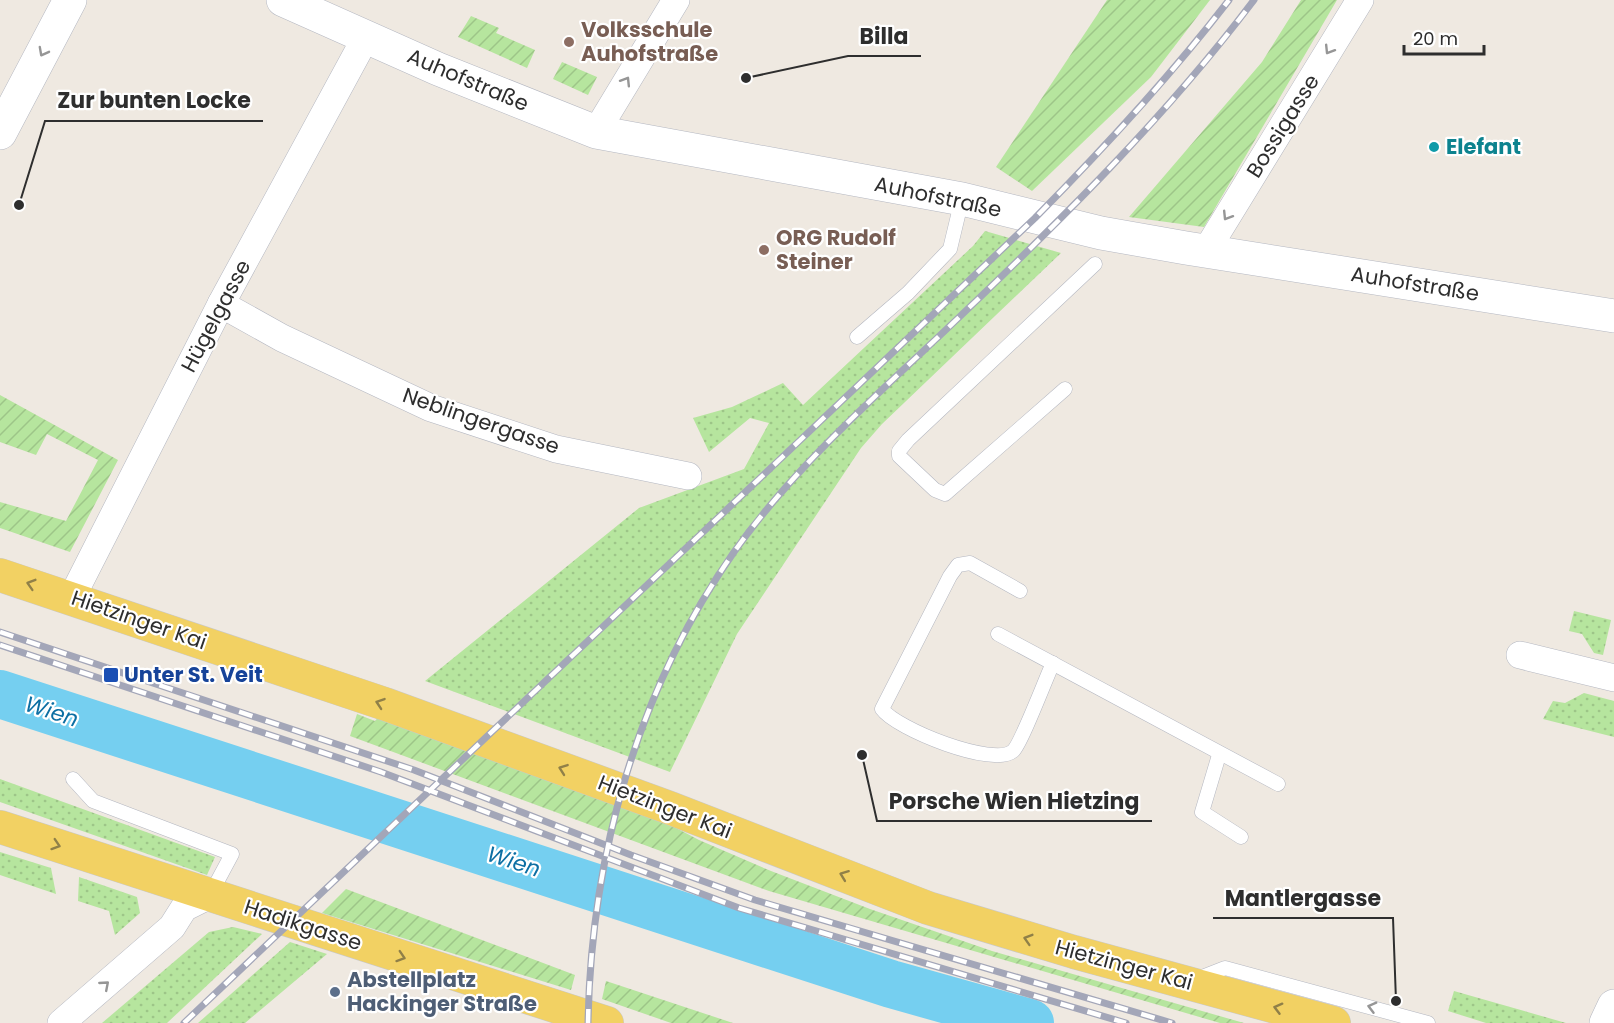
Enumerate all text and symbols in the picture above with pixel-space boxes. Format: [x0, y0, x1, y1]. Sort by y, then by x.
place label: Volksschule Auhofstraße [581, 15, 718, 68]
callout: Billa [848, 16, 921, 56]
scale bar [1404, 18, 1484, 56]
text: Billa [860, 21, 908, 52]
text: 20 m [1413, 26, 1458, 51]
marker: Volksschule Auhofstraße [562, 35, 576, 49]
street label: Auhofstraße [403, 41, 533, 118]
one-way arrow [1325, 44, 1337, 54]
one-way arrow [39, 45, 50, 56]
street label: Bossigasse [1239, 69, 1326, 183]
one-way arrow [618, 77, 629, 88]
callout: Zur bunten Locke [45, 81, 263, 121]
text: Zur bunten Locke [57, 85, 251, 116]
place label: Elefant [1446, 132, 1521, 161]
marker: Elefant [1427, 140, 1441, 154]
street label: Auhofstraße [872, 169, 1004, 224]
one-way arrow [1223, 210, 1235, 220]
place label: ORG Rudolf Steiner [776, 223, 896, 276]
marker: ORG Rudolf Steiner [757, 243, 771, 257]
street label: Hügelgasse [174, 254, 257, 377]
street label: Auhofstraße [1349, 259, 1481, 308]
street label: Neblingergasse [399, 380, 563, 461]
one-way arrow [26, 579, 37, 591]
street label: Hietzinger Kai [68, 583, 211, 656]
place label: Unter St. Veit [124, 660, 263, 689]
marker: Unter St. Veit [102, 666, 120, 684]
water label: Wien [21, 688, 83, 735]
one-way arrow [375, 697, 386, 710]
one-way arrow [559, 764, 569, 777]
street label: Hietzinger Kai [594, 768, 736, 845]
callout: Porsche Wien Hietzing [877, 781, 1152, 821]
text: Porsche Wien Hietzing [889, 786, 1139, 817]
one-way arrow [50, 838, 61, 850]
water label: Wien [483, 838, 545, 885]
one-way arrow [839, 870, 850, 882]
callout: Mantlergasse [1213, 878, 1393, 918]
text: Mantlergasse [1225, 883, 1381, 914]
street label: Hadikgasse [241, 892, 366, 957]
street label: Hietzinger Kai [1052, 932, 1196, 997]
one-way arrow [1023, 934, 1034, 946]
one-way arrow [395, 950, 406, 962]
place label: Abstellplatz Hackinger Straße [347, 965, 537, 1018]
one-way arrow [98, 981, 109, 992]
marker: Abstellplatz Hackinger Straße [328, 985, 342, 999]
one-way arrow [1273, 1002, 1283, 1015]
one-way arrow [1367, 1002, 1378, 1014]

